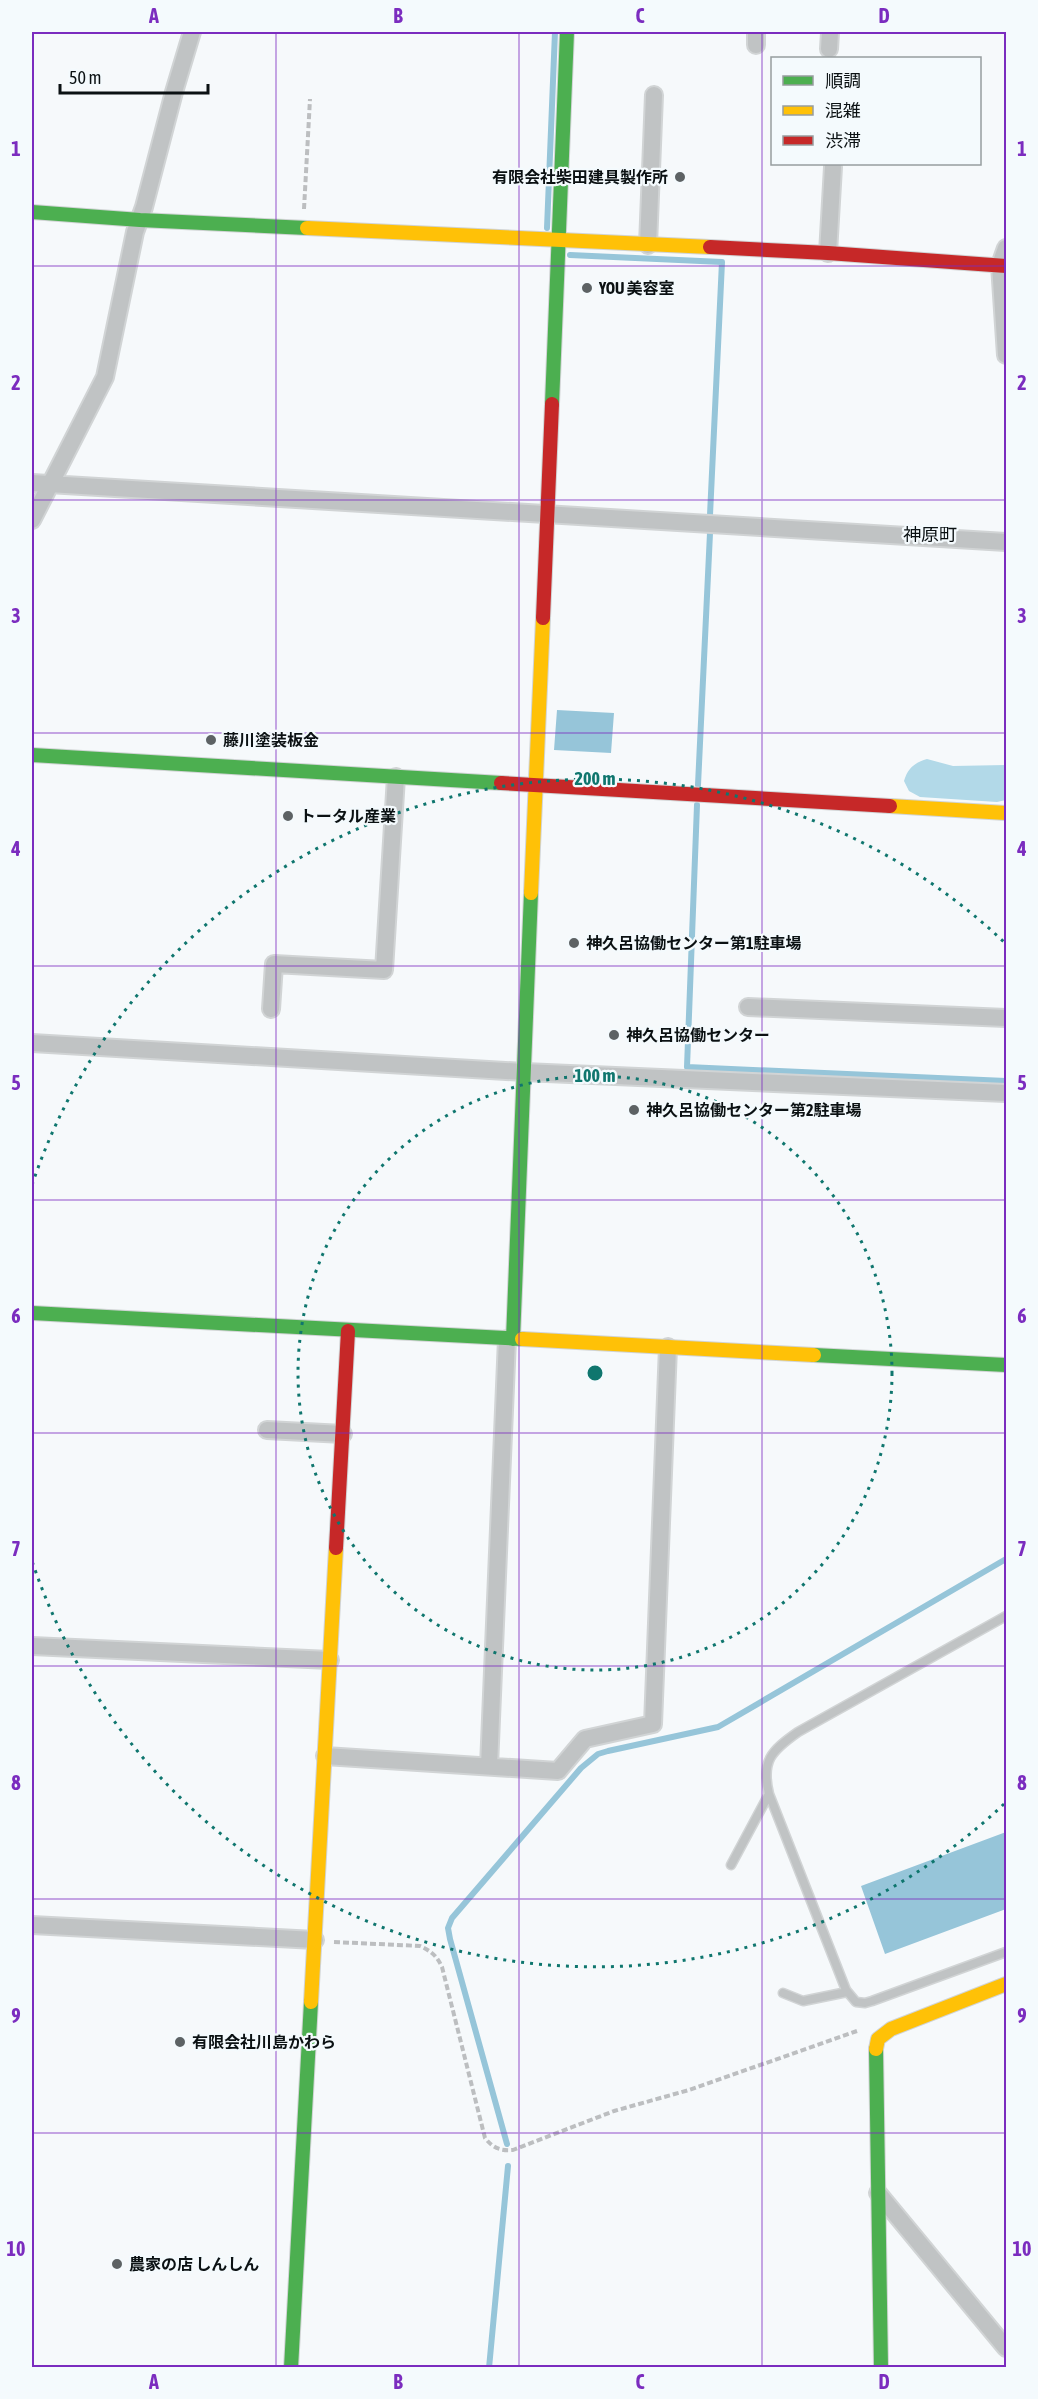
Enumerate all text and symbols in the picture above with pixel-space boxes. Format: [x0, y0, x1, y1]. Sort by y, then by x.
text: A [148, 4, 159, 27]
text: B [393, 4, 403, 27]
text: C [636, 4, 645, 27]
text: D [878, 4, 890, 27]
scale bar [60, 57, 208, 95]
legend [771, 57, 981, 165]
text: 50 m [69, 67, 101, 88]
text: 順調 [825, 70, 861, 91]
text: 混雑 [825, 100, 861, 121]
text: 渋滞 [825, 130, 861, 151]
text: 1 [11, 137, 21, 160]
text: 1 [1017, 137, 1027, 160]
place label: 有限会社柴田建具製作所 [492, 168, 668, 186]
marker: 有限会社柴田建具製作所 [673, 170, 687, 184]
place label: YOU 美容室 [598, 279, 675, 297]
marker: YOU 美容室 [580, 281, 594, 295]
text: 2 [11, 371, 21, 394]
text: 2 [1017, 371, 1027, 394]
district label: 神原町 [903, 524, 957, 545]
text: 3 [11, 604, 21, 627]
text: 3 [1017, 604, 1027, 627]
place label: 藤川塗装板金 [223, 731, 319, 749]
marker: 藤川塗装板金 [204, 733, 218, 747]
text: 200 m [575, 768, 615, 789]
place label: トータル産業 [300, 807, 396, 825]
marker: トータル産業 [281, 809, 295, 823]
text: 4 [10, 837, 21, 860]
text: 4 [1016, 837, 1027, 860]
place label: 神久呂協働センター第1駐車場 [586, 934, 802, 952]
marker: 神久呂協働センター第1駐車場 [567, 936, 581, 950]
place label: 神久呂協働センター [626, 1026, 770, 1044]
marker: 神久呂協働センター [607, 1028, 621, 1042]
text: 100 m [575, 1065, 615, 1086]
text: 5 [11, 1071, 21, 1094]
text: 5 [1017, 1071, 1027, 1094]
place label: 神久呂協働センター第2駐車場 [646, 1101, 862, 1119]
marker: 神久呂協働センター第2駐車場 [627, 1103, 641, 1117]
text: 6 [11, 1304, 21, 1327]
text: 6 [1017, 1304, 1027, 1327]
centre of rings [585, 1363, 605, 1383]
text: 7 [11, 1537, 21, 1560]
text: 7 [1017, 1537, 1027, 1560]
text: 8 [11, 1771, 21, 1794]
text: 8 [1017, 1771, 1027, 1794]
text: 9 [11, 2004, 21, 2027]
text: 9 [1017, 2004, 1027, 2027]
place label: 有限会社川島かわら [192, 2033, 336, 2051]
marker: 有限会社川島かわら [173, 2035, 187, 2049]
text: 10 [7, 2237, 25, 2260]
text: 10 [1013, 2237, 1031, 2260]
place label: 農家の店 しんしん [129, 2255, 259, 2273]
marker: 農家の店 しんしん [110, 2257, 124, 2271]
text: A [148, 2370, 159, 2393]
text: B [393, 2370, 403, 2393]
text: C [636, 2370, 645, 2393]
text: D [878, 2370, 890, 2393]

